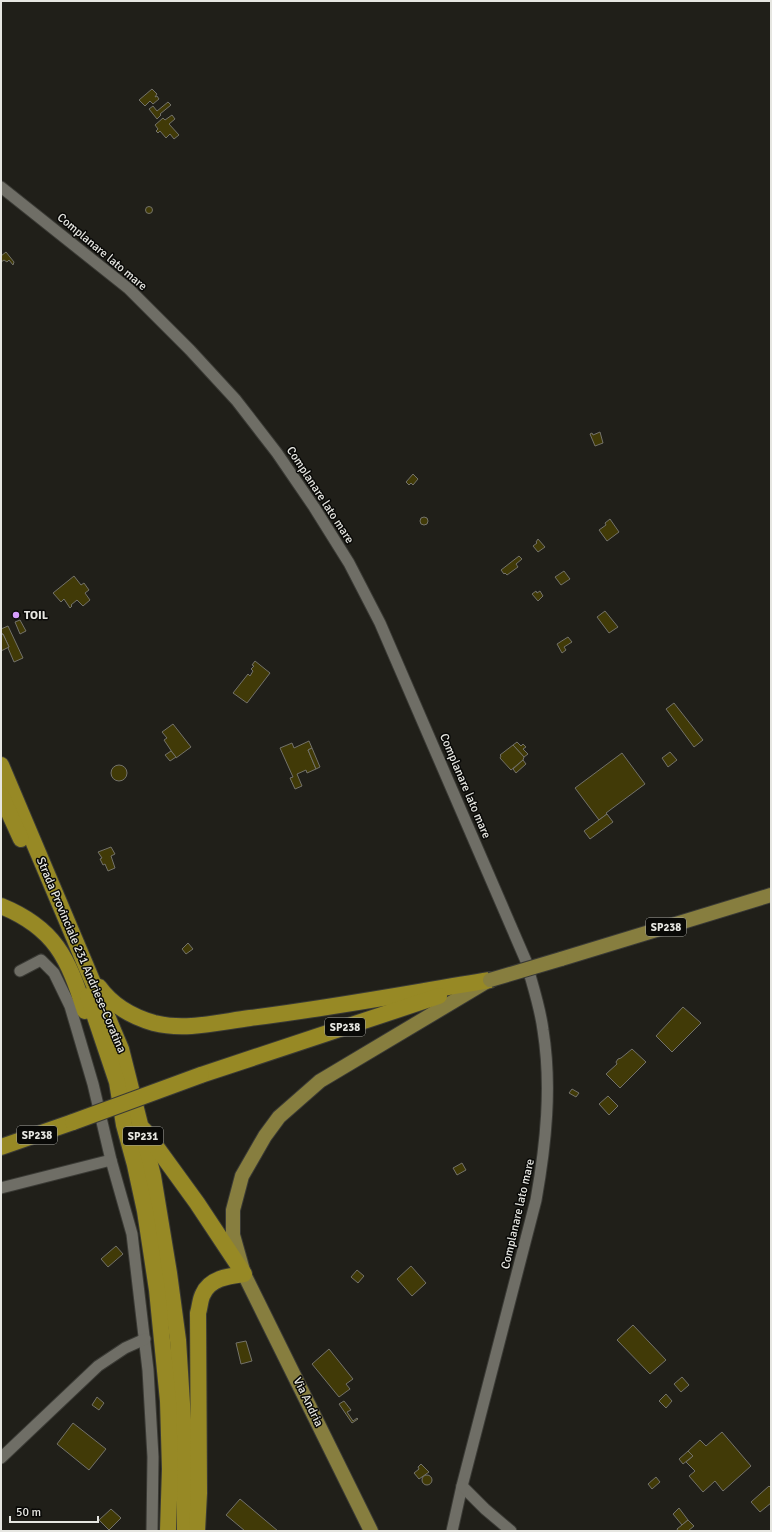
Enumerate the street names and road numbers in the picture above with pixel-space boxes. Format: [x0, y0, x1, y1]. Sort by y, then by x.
street label: Complanare lato mare [54, 210, 150, 294]
street label: Complanare lato mare [283, 444, 357, 546]
street label: Complanare lato mare [436, 731, 494, 841]
street label: Strada Provinciale 231 Andriese-Coratina [33, 855, 129, 1055]
road number: SP238 [646, 918, 686, 936]
road number: SP238 [325, 1018, 365, 1036]
road number: SP238 [17, 1126, 57, 1144]
road number: SP231 [123, 1127, 163, 1145]
street label: Complanare lato mare [498, 1157, 538, 1271]
street label: Via Andria [290, 1375, 326, 1429]

